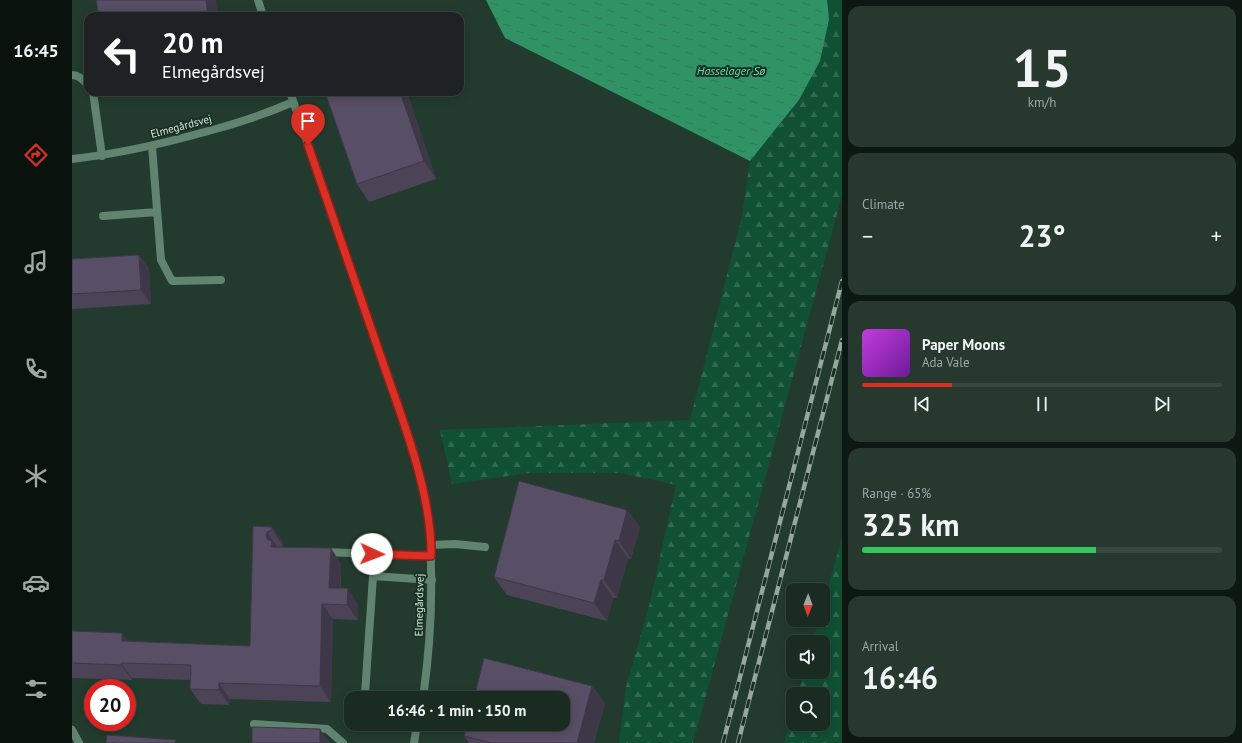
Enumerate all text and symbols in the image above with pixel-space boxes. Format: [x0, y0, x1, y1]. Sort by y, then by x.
text: 20 m [162, 24, 223, 61]
icon: left [96, 28, 148, 80]
text: 15 [1013, 34, 1071, 101]
text: 16:45 [13, 39, 59, 62]
text: Elmegårdsvej [162, 60, 265, 83]
water label: Hasselager Sø [697, 63, 765, 78]
text: km/h [1028, 94, 1056, 111]
pin [291, 104, 325, 145]
icon: arrive [297, 110, 319, 132]
street label: Elmegårdsvej [149, 111, 213, 141]
icon: directions [22, 141, 50, 169]
text: Climate [862, 196, 905, 213]
text: 23° [1018, 216, 1066, 255]
text: − [862, 222, 873, 250]
text: + [1211, 222, 1222, 250]
icon: music [22, 248, 50, 276]
text: Paper Moons [922, 335, 1005, 354]
text: Ada Vale [922, 354, 970, 371]
icon: phone [22, 355, 50, 383]
icon: previous [911, 393, 933, 415]
icon: pause [1031, 393, 1053, 415]
icon: next [1151, 393, 1173, 415]
icon: climate [22, 462, 50, 490]
text: Range · 65% [862, 485, 931, 502]
text: 325 km [862, 505, 960, 544]
position arrow [351, 533, 393, 575]
icon: car [22, 569, 50, 597]
street label: Elmegårdsvej [411, 573, 427, 637]
north arrow [786, 583, 830, 627]
map controls [786, 583, 830, 731]
button: sound [786, 635, 830, 679]
text: Arrival [862, 638, 898, 655]
text: 16:46 [862, 658, 938, 697]
icon: filters [22, 675, 50, 703]
speed limit sign: 20 [84, 679, 136, 731]
button: search [786, 687, 830, 731]
text: 16:46 · 1 min · 150 m [388, 701, 526, 720]

